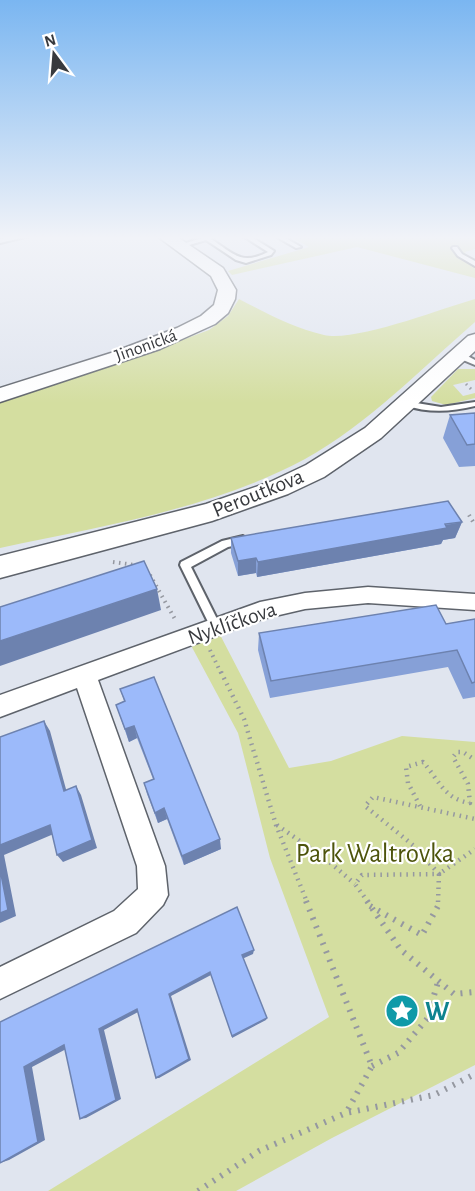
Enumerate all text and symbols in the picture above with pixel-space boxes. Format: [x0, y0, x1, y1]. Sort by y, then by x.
north arrow [24, 24, 84, 84]
text: N [43, 31, 58, 50]
street label: Jinonická [113, 326, 179, 366]
street label: Peroutkova [209, 465, 307, 521]
street label: Nyklíčkova [185, 598, 279, 648]
park label: Park Waltrovka [296, 840, 454, 867]
place icon: W [384, 993, 420, 1029]
place label: W [425, 998, 450, 1025]

